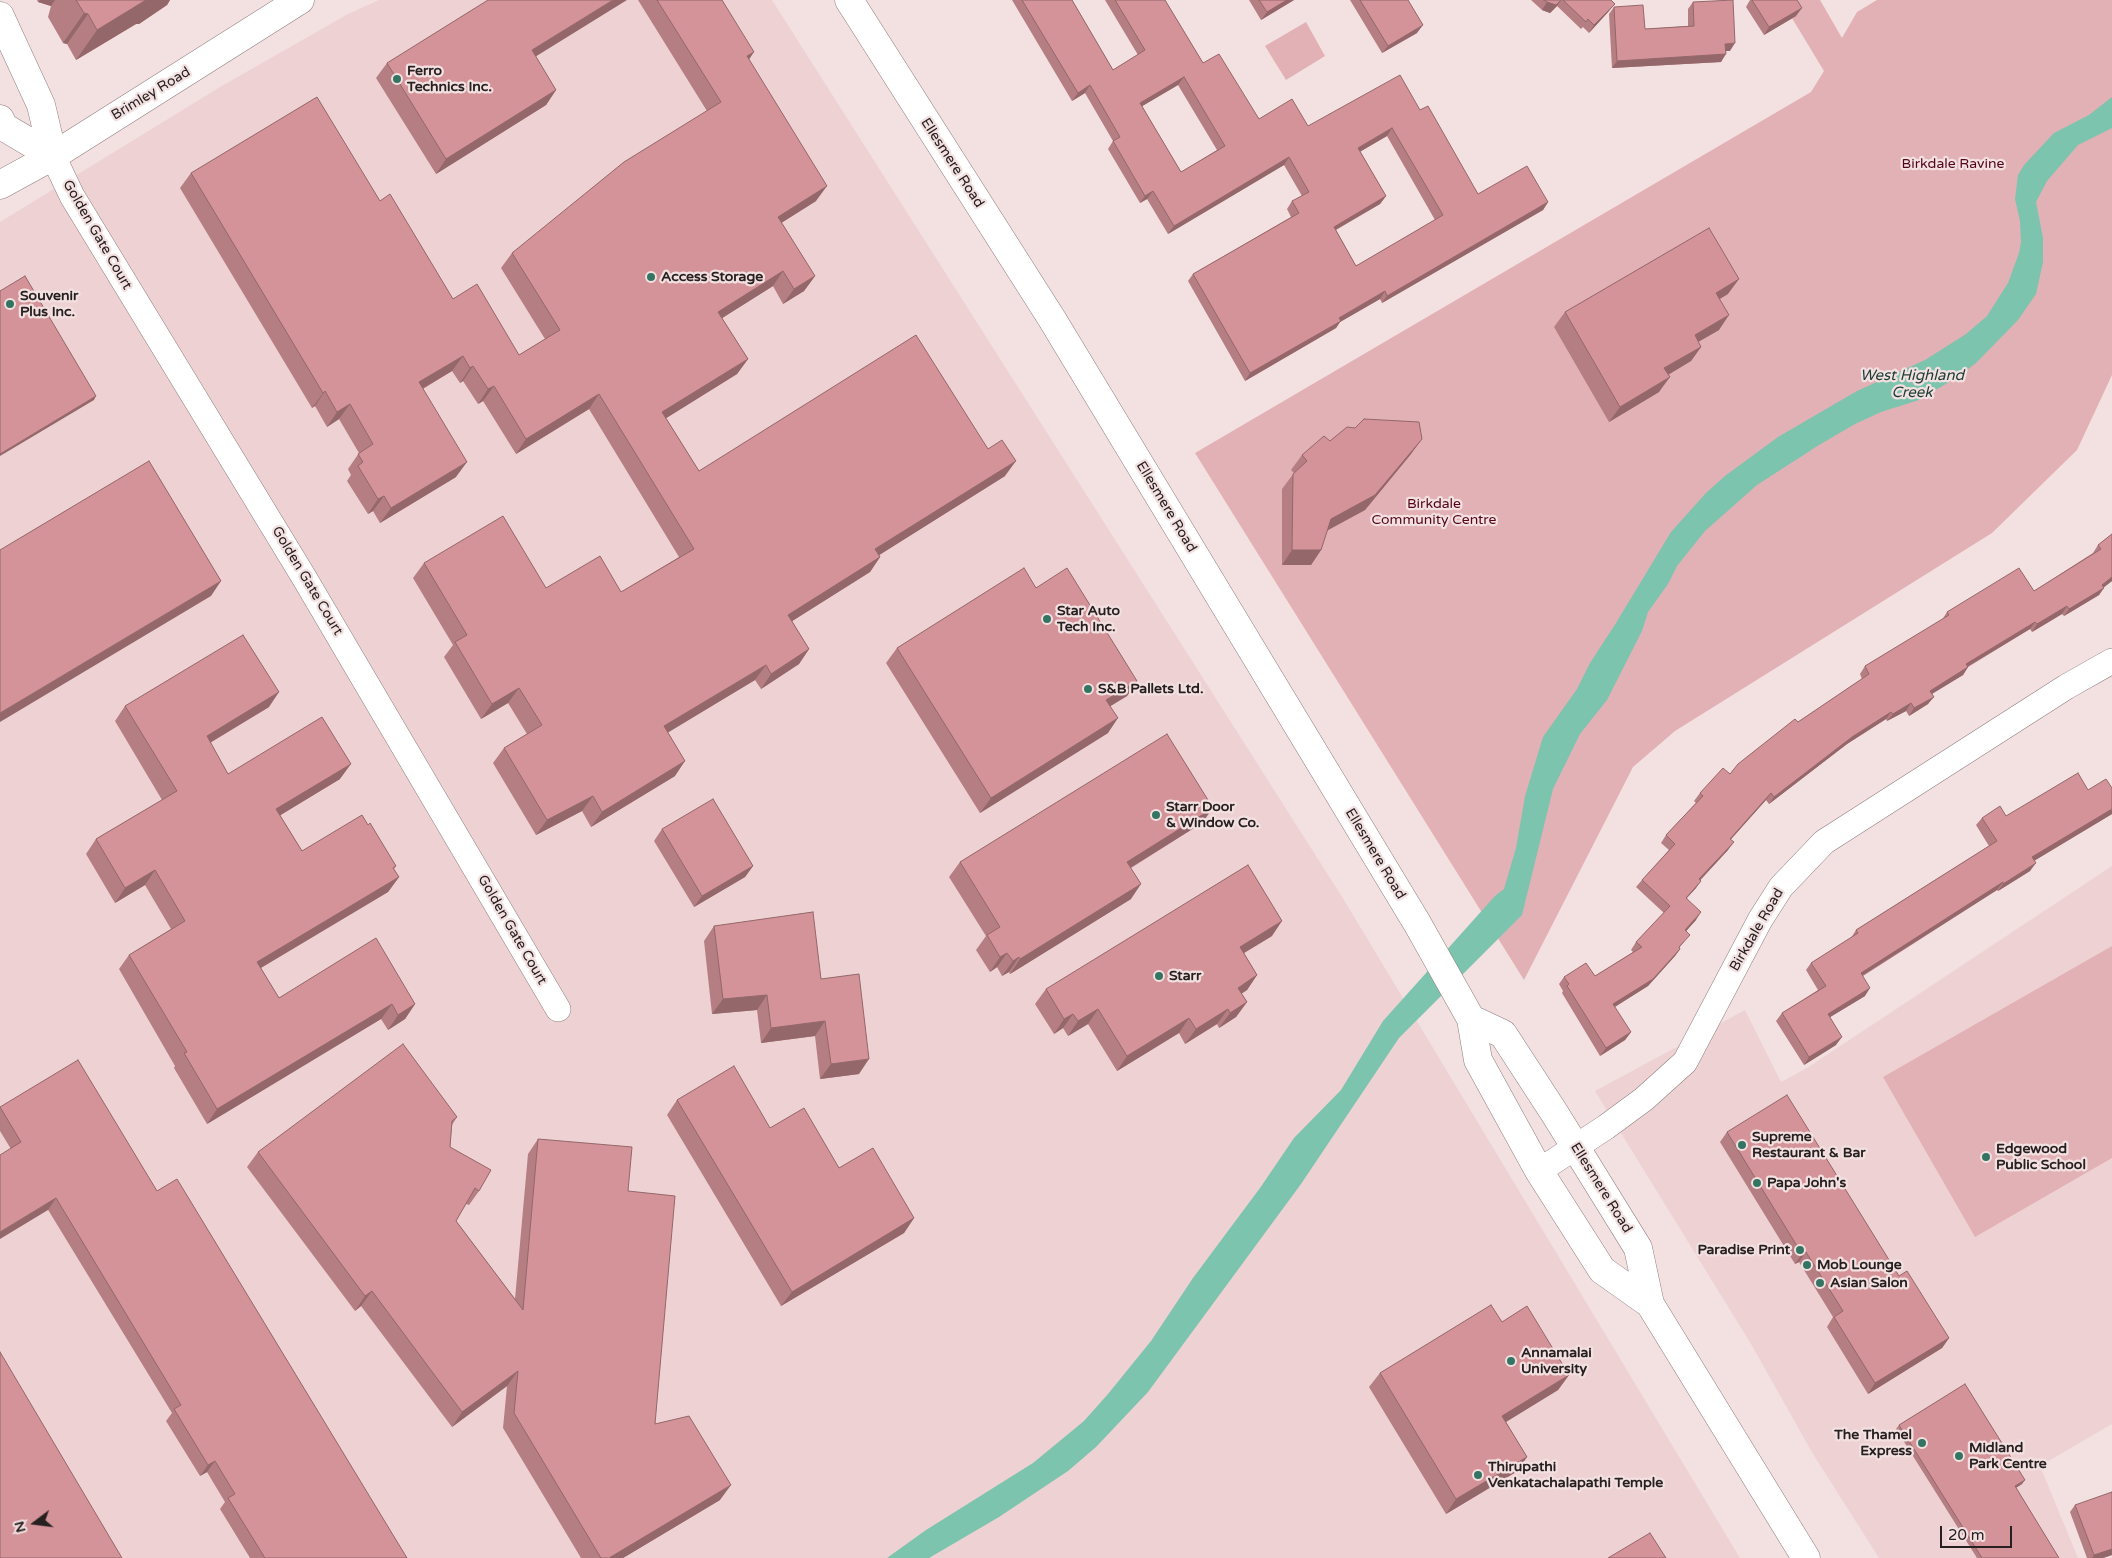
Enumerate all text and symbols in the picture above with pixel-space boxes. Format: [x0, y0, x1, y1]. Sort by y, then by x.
place label: Ferro Technics Inc. [407, 63, 492, 95]
street label: Brimley Road [109, 64, 193, 124]
marker: Ferro Technics Inc. [391, 73, 403, 85]
street label: Ellesmere Road [917, 115, 987, 211]
park label: Birkdale Ravine [1902, 156, 2004, 172]
street label: Golden Gate Court [59, 177, 135, 293]
place label: Access Storage [661, 269, 763, 285]
marker: Access Storage [645, 271, 657, 283]
place label: Souvenir Plus Inc. [20, 288, 78, 321]
marker: Souvenir Plus Inc. [4, 298, 16, 310]
water label: West Highland Creek [1860, 367, 1964, 402]
street label: Ellesmere Road [1132, 458, 1200, 556]
park label: Birkdale Community Centre [1372, 496, 1496, 528]
street label: Golden Gate Court [268, 524, 346, 638]
place label: Star Auto Tech Inc. [1057, 603, 1120, 636]
marker: Star Auto Tech Inc. [1041, 613, 1053, 625]
place label: S&B Pallets Ltd. [1098, 681, 1204, 697]
marker: S&B Pallets Ltd. [1082, 683, 1094, 695]
place label: Starr Door & Window Co. [1166, 799, 1259, 832]
street label: Ellesmere Road [1341, 805, 1409, 903]
marker: Starr Door & Window Co. [1150, 809, 1162, 821]
street label: Golden Gate Court [474, 872, 550, 988]
street label: Birkdale Road [1727, 886, 1787, 974]
place label: Starr [1169, 968, 1201, 984]
marker: Starr [1153, 970, 1165, 982]
place label: Supreme Restaurant & Bar [1752, 1129, 1866, 1162]
marker: Supreme Restaurant & Bar [1736, 1139, 1748, 1151]
street label: Ellesmere Road [1567, 1140, 1635, 1236]
place label: Edgewood Public School [1996, 1141, 2086, 1174]
marker: Edgewood Public School [1980, 1151, 1992, 1163]
place label: Papa John's [1767, 1175, 1846, 1191]
marker: Papa John's [1751, 1177, 1763, 1189]
place label: Paradise Print [1697, 1242, 1790, 1258]
marker: Paradise Print [1794, 1244, 1806, 1256]
place label: Mob Lounge [1817, 1257, 1902, 1273]
marker: Mob Lounge [1801, 1259, 1813, 1271]
place label: Asian Salon [1830, 1275, 1908, 1291]
marker: Asian Salon [1814, 1277, 1826, 1289]
place label: Annamalai University [1521, 1345, 1592, 1378]
marker: Annamalai University [1505, 1355, 1517, 1367]
place label: The Thamel Express [1834, 1427, 1912, 1460]
marker: The Thamel Express [1916, 1437, 1928, 1449]
place label: Midland Park Centre [1969, 1440, 2047, 1472]
marker: Midland Park Centre [1953, 1450, 1965, 1462]
place label: Thirupathi Venkatachalapathi Temple [1488, 1459, 1663, 1491]
marker: Thirupathi Venkatachalapathi Temple [1472, 1469, 1484, 1481]
north arrow [10, 1498, 60, 1548]
scale bar [1942, 1516, 2014, 1548]
text: N [10, 1519, 30, 1535]
text: 20 m [1948, 1526, 1985, 1544]

